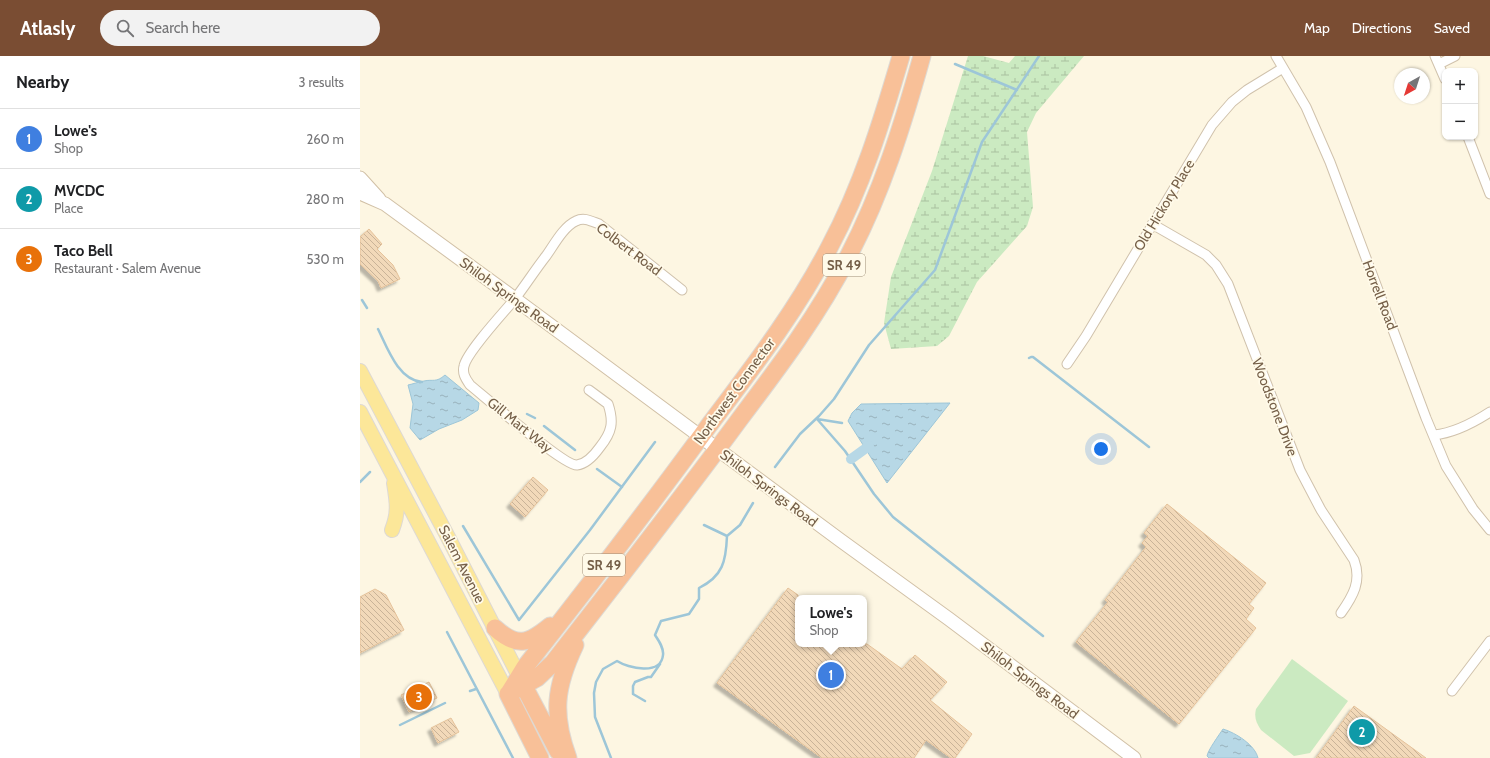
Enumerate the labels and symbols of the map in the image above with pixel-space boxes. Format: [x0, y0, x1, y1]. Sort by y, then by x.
north arrow [1394, 68, 1430, 104]
street label: Old Hickory Place [1130, 156, 1198, 254]
street label: Colbert Road [593, 219, 665, 279]
street label: Shiloh Springs Road [456, 253, 562, 337]
road number: SR 49 [823, 254, 865, 276]
street label: Horrell Road [1358, 258, 1402, 332]
street label: Northwest Connector [689, 334, 779, 448]
street label: Woodstone Drive [1248, 355, 1302, 459]
street label: Gill Mart Way [484, 393, 556, 457]
your location [1091, 439, 1111, 459]
street label: Shiloh Springs Road [717, 445, 821, 531]
street label: Salem Avenue [435, 522, 489, 606]
road number: SR 49 [583, 554, 625, 576]
street label: Shiloh Springs Road [978, 637, 1082, 723]
pin: 1 [818, 660, 844, 690]
pin: 3 [406, 682, 432, 712]
pin: 2 [1349, 717, 1375, 747]

